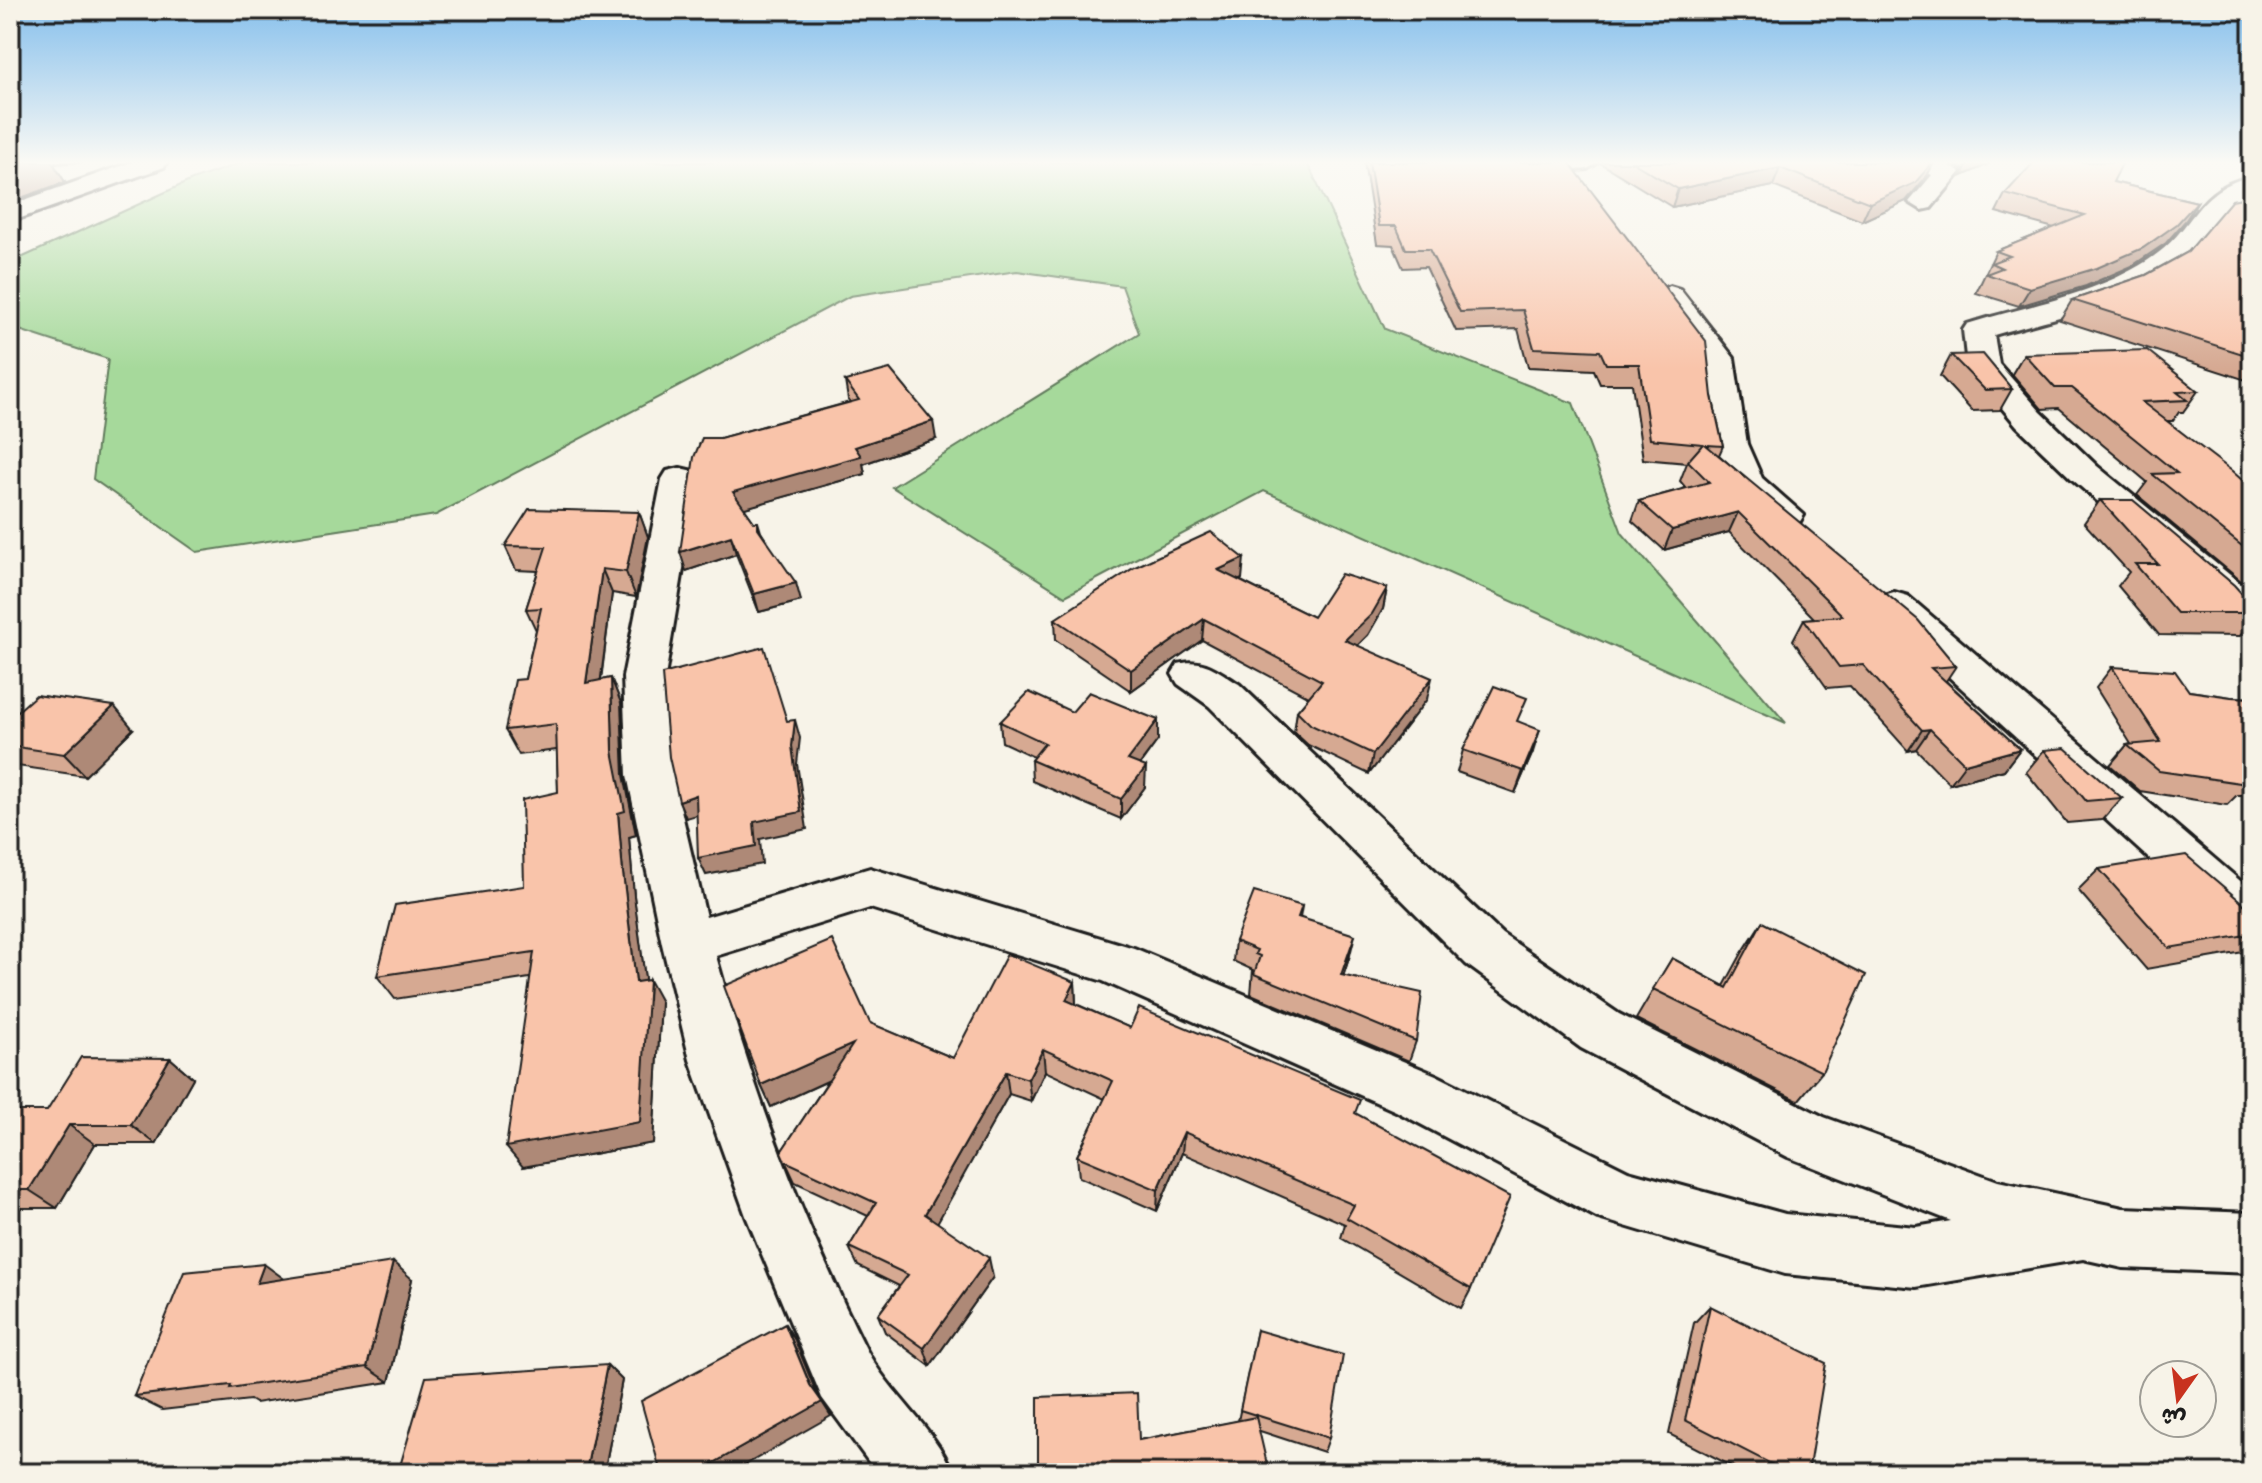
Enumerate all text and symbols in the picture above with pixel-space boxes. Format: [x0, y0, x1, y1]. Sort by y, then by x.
north arrow [2138, 1359, 2218, 1439]
text: ش [2158, 1399, 2189, 1435]

